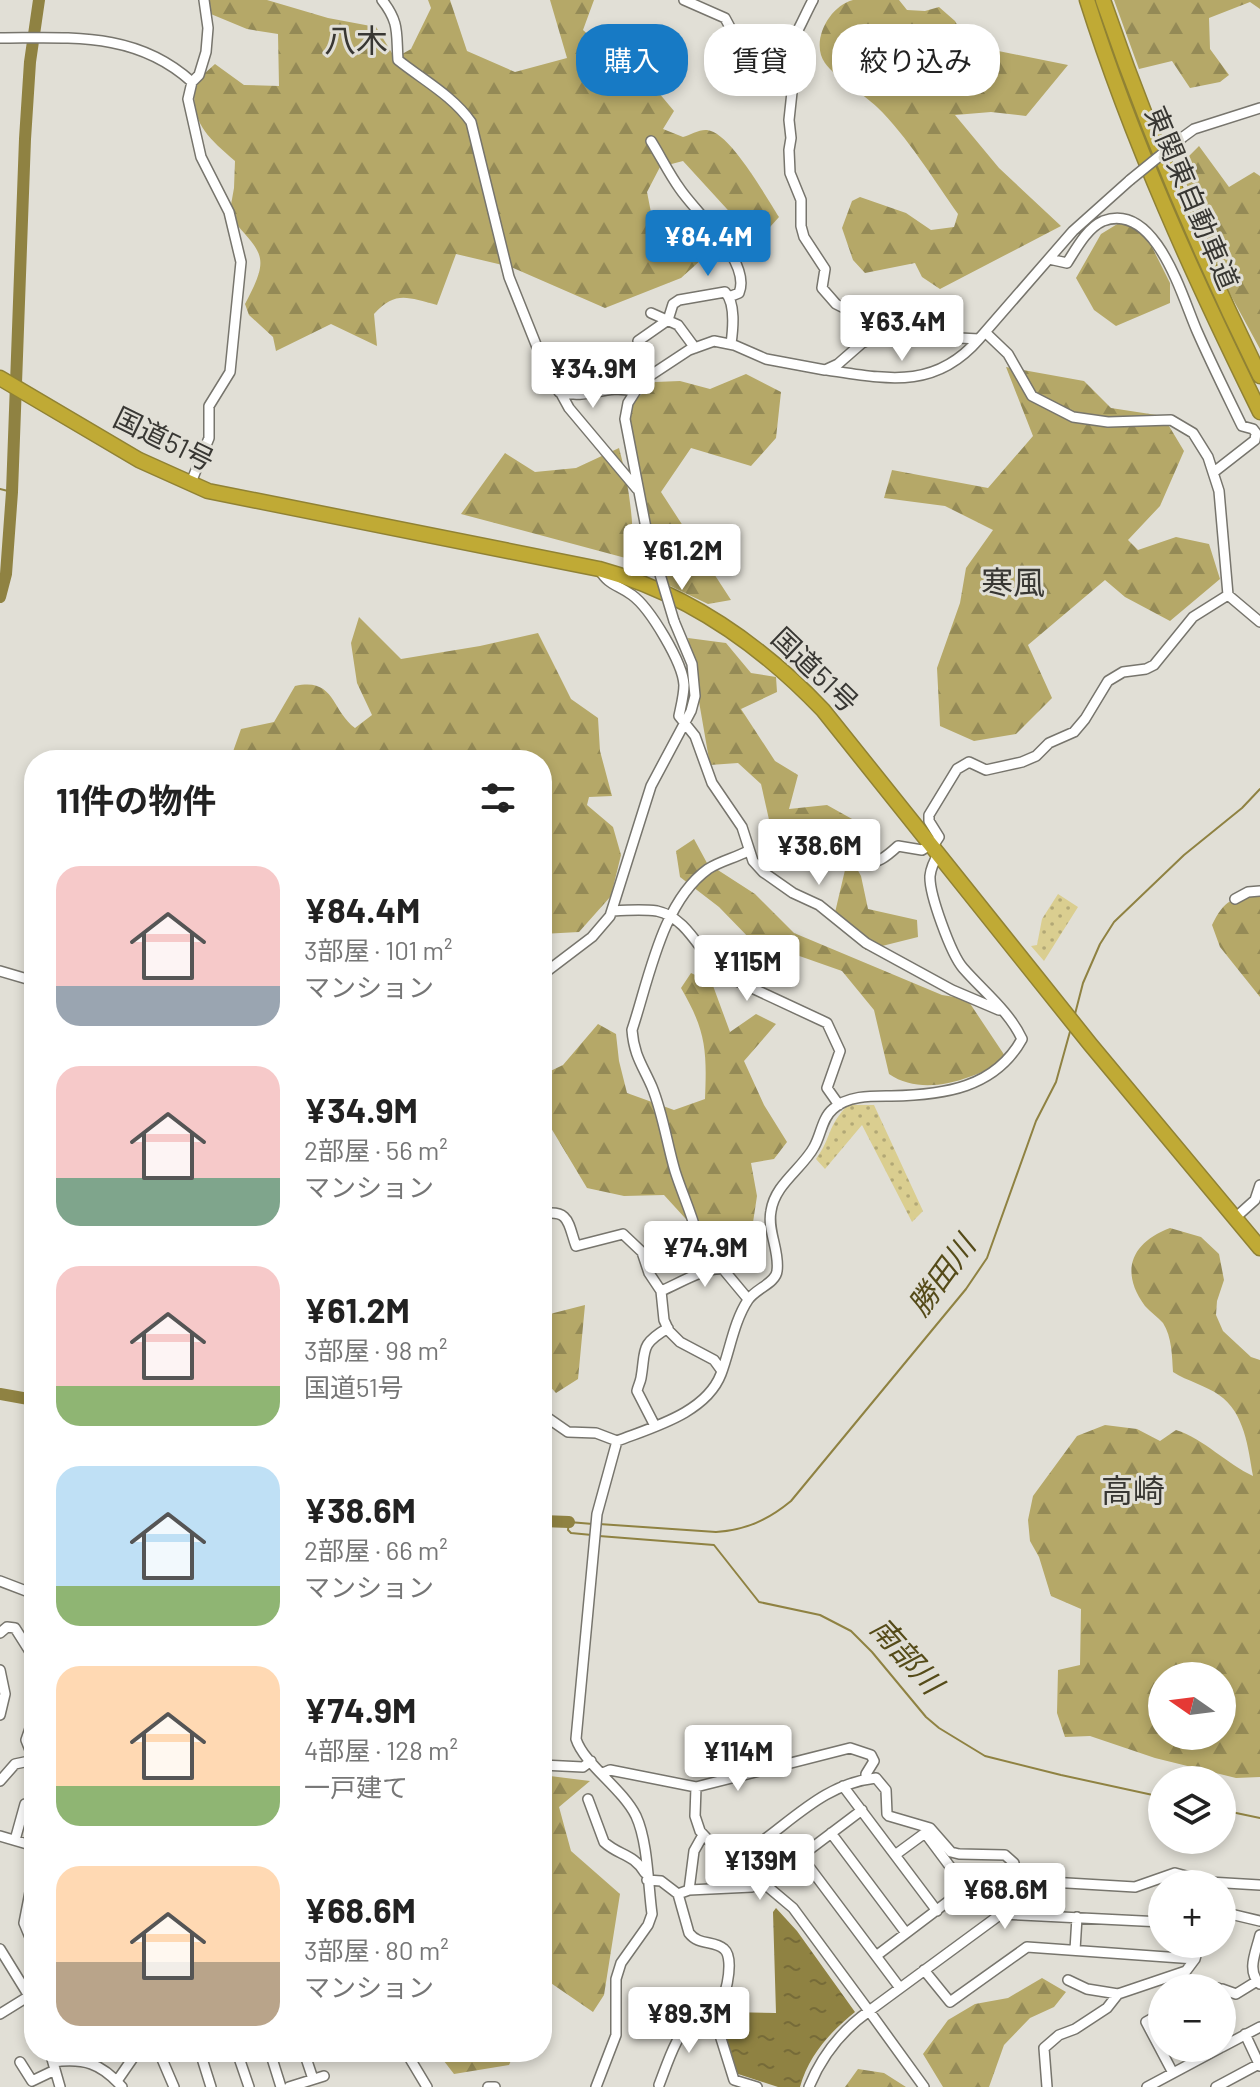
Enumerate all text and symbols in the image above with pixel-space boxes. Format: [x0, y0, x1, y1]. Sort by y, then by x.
district label: 八木 [324, 20, 388, 58]
chip: 購入 [576, 24, 688, 96]
chip: 賃貸 [704, 24, 816, 96]
chip: 絞り込み [832, 24, 1000, 96]
street label: 東関東自動車道 [1139, 101, 1247, 294]
pin: ¥84.4M [643, 210, 773, 278]
text: ¥84.4M [664, 220, 752, 251]
pin: ¥63.4M [837, 295, 967, 363]
text: ¥63.4M [858, 305, 946, 336]
pin: ¥34.9M [528, 342, 658, 410]
text: ¥34.9M [549, 352, 637, 383]
street label: 国道51号 [109, 399, 220, 477]
pin: ¥61.2M [617, 524, 747, 592]
text: ¥61.2M [642, 534, 723, 565]
district label: 寒風 [981, 562, 1045, 600]
street label: 国道51号 [765, 620, 866, 719]
icon: filters [476, 776, 520, 820]
text: 11件の物件 [56, 779, 216, 820]
pin: ¥38.6M [754, 819, 884, 887]
text: ¥38.6M [776, 829, 862, 860]
text: ¥84.4M [304, 889, 420, 930]
icon: home [120, 898, 216, 994]
text: 3部屋 · 101 m² [304, 934, 453, 965]
pin: ¥115M [691, 935, 803, 1003]
text: ¥115M [712, 945, 782, 976]
text: マンション [304, 971, 434, 1002]
text: ¥34.9M [304, 1089, 418, 1130]
icon: home [120, 1098, 216, 1194]
text: 2部屋 · 56 m² [304, 1134, 448, 1165]
text: マンション [304, 1171, 434, 1202]
pin: ¥74.9M [640, 1221, 770, 1289]
water label: 勝田川 [899, 1225, 983, 1322]
text: ¥74.9M [662, 1231, 748, 1262]
text: ¥61.2M [304, 1289, 410, 1330]
icon: home [120, 1298, 216, 1394]
text: 3部屋 · 98 m² [304, 1334, 448, 1365]
text: 国道51号 [304, 1371, 404, 1402]
district label: 高崎 [1101, 1470, 1165, 1508]
text: ¥38.6M [304, 1489, 416, 1530]
icon: home [120, 1498, 216, 1594]
text: 2部屋 · 66 m² [304, 1534, 448, 1565]
text: マンション [304, 1571, 434, 1602]
water label: 南部川 [864, 1609, 953, 1702]
north arrow [1148, 1662, 1236, 1750]
map controls [1148, 1662, 1236, 2062]
text: ¥74.9M [304, 1689, 416, 1730]
icon: home [120, 1698, 216, 1794]
pin: ¥114M [682, 1725, 794, 1793]
text: 4部屋 · 128 m² [304, 1734, 458, 1765]
text: ¥114M [703, 1735, 773, 1766]
button: layers [1148, 1766, 1236, 1854]
text: 一戸建て [304, 1771, 408, 1802]
pin: ¥139M [704, 1834, 816, 1902]
text: ¥139M [723, 1844, 797, 1875]
pin: ¥68.6M [940, 1863, 1070, 1931]
button: + [1148, 1870, 1236, 1958]
text: ¥68.6M [962, 1873, 1048, 1904]
text: ¥68.6M [304, 1889, 416, 1930]
icon: home [120, 1898, 216, 1994]
text: 3部屋 · 80 m² [304, 1934, 449, 1965]
text: マンション [304, 1971, 434, 2002]
button: − [1148, 1974, 1236, 2062]
pin: ¥89.3M [624, 1987, 754, 2055]
text: ¥89.3M [646, 1997, 732, 2028]

